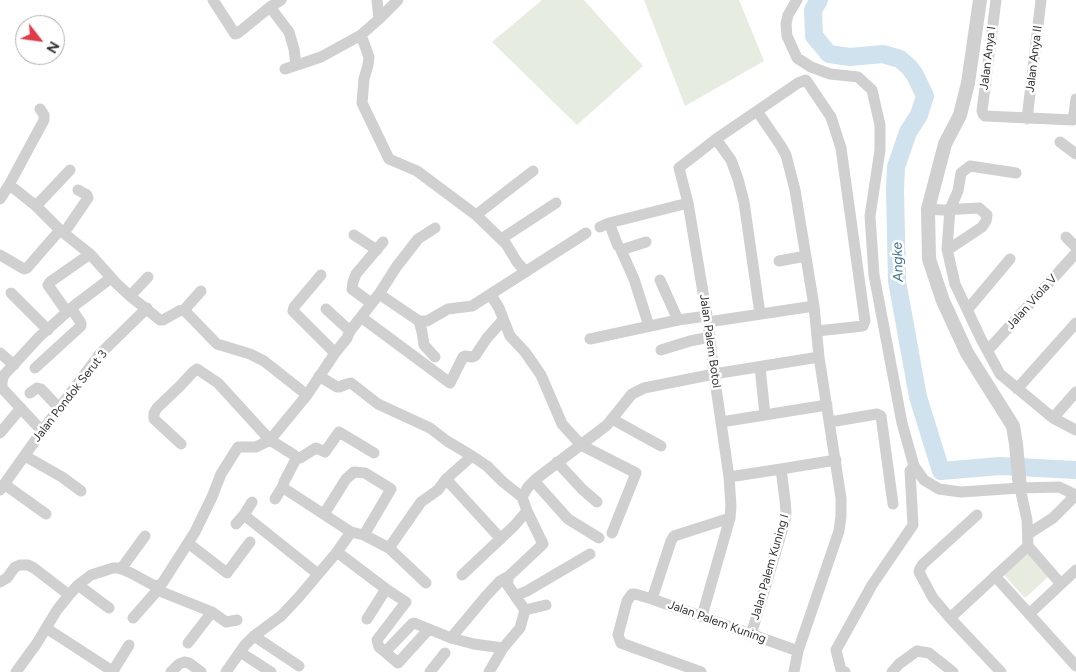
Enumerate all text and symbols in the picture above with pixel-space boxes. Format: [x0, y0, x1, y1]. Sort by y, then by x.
north arrow [15, 15, 65, 65]
street label: Jalan Anya I [977, 25, 999, 91]
street label: Jalan Anya II [1023, 25, 1045, 93]
text: N [42, 38, 63, 56]
water label: Angke [889, 242, 907, 282]
street label: Jalan Viola V [1004, 272, 1060, 332]
street label: Jalan Palem Botol [696, 293, 724, 389]
street label: Jalan Pondok Serut 3 [30, 347, 110, 445]
street label: Jalan Palem Kuning I [748, 512, 792, 622]
street label: Jalan Palem Kuning [666, 598, 768, 646]

